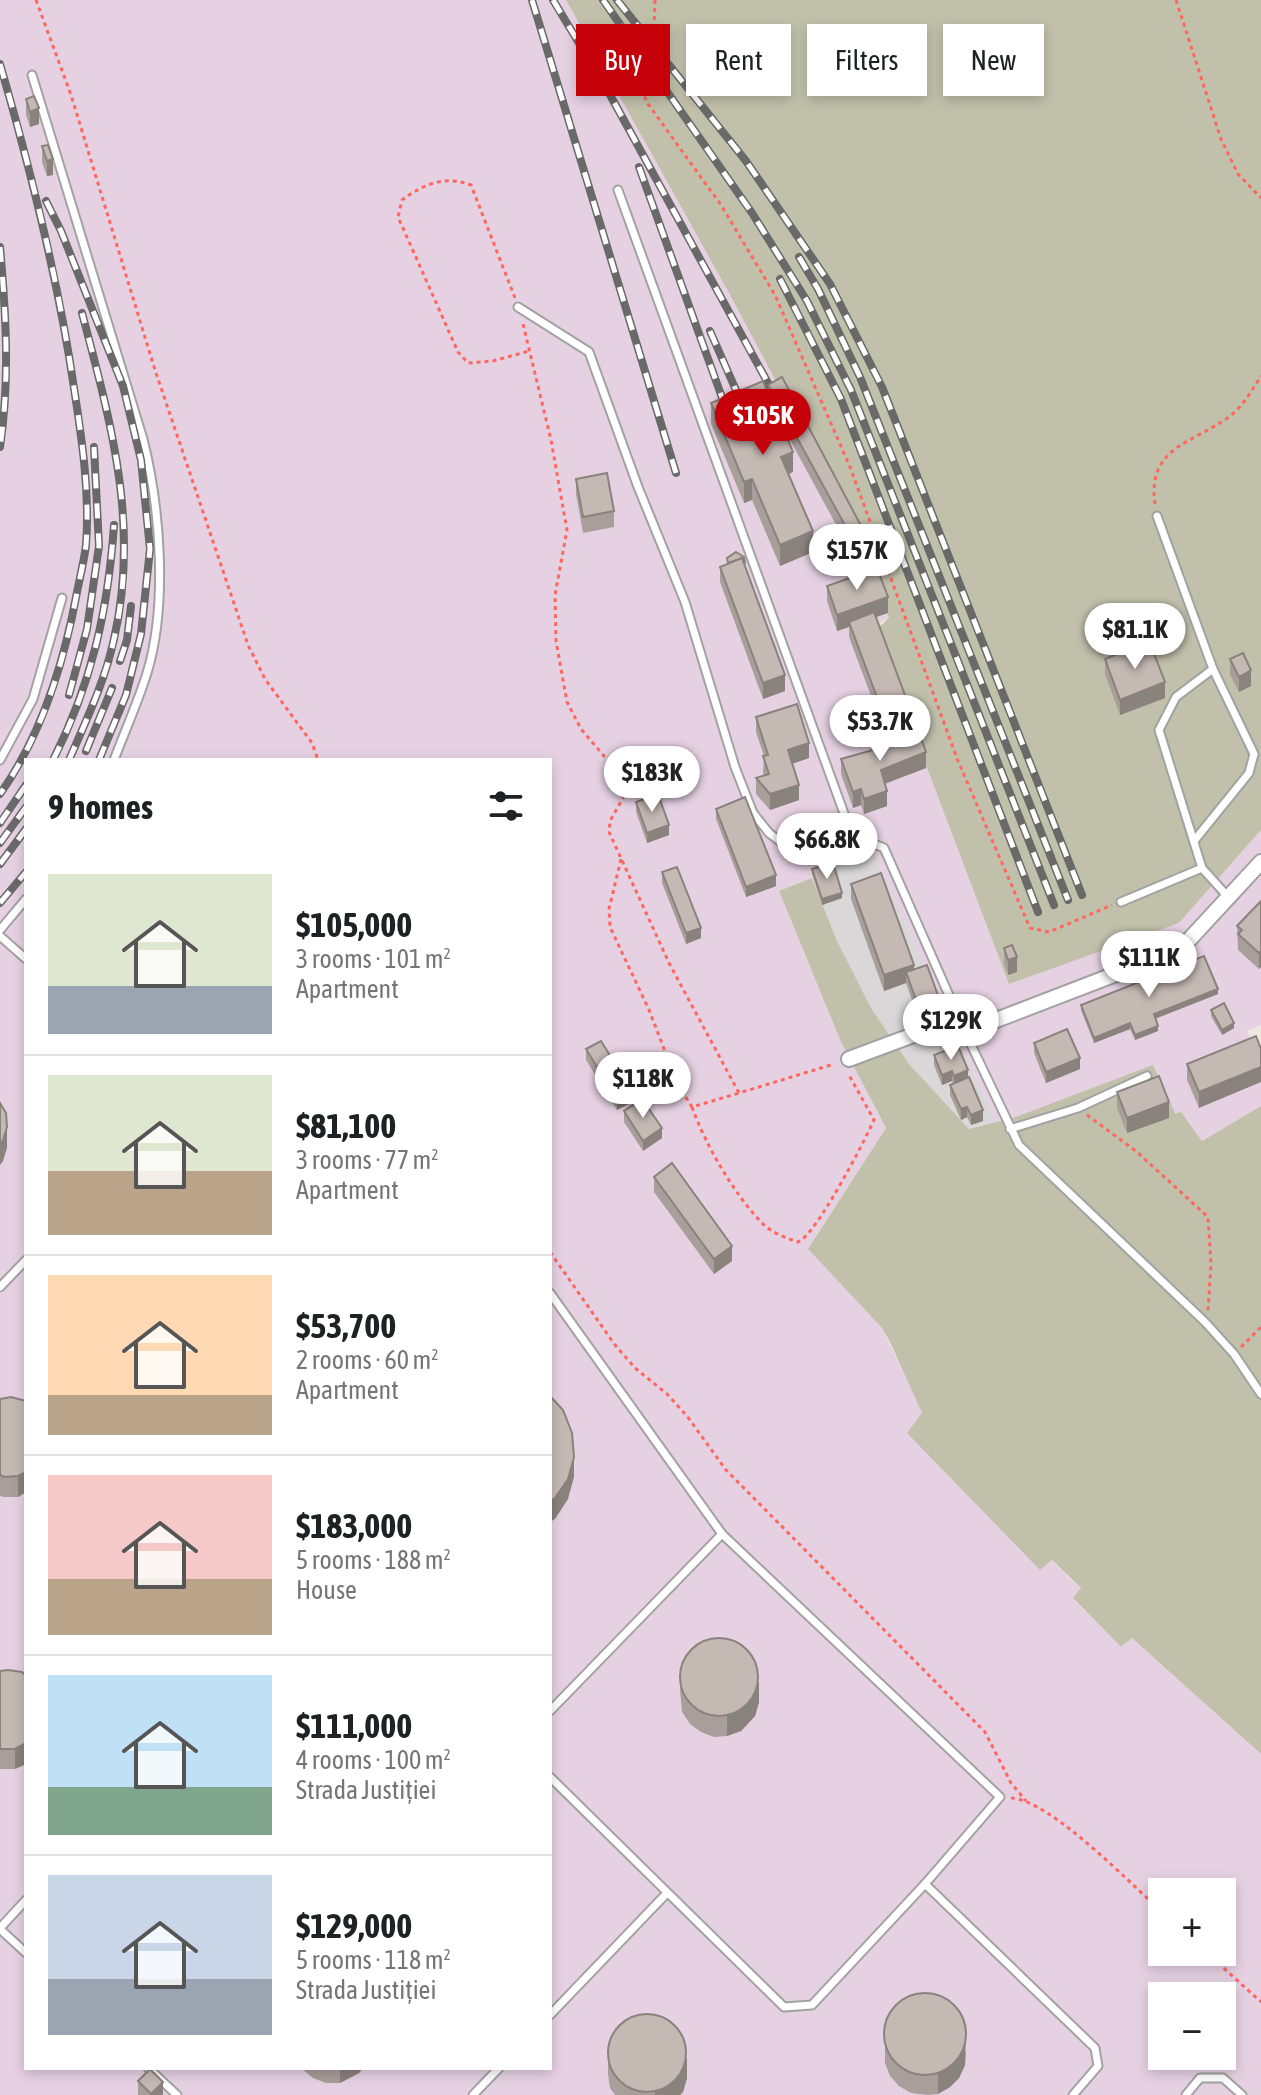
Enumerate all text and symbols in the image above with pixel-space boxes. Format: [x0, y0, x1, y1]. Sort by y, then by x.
chip: Buy [576, 24, 670, 96]
chip: Rent [686, 24, 791, 96]
chip: Filters [807, 24, 927, 96]
chip: New [943, 24, 1044, 96]
pin: $105K [707, 389, 819, 457]
text: $105K [733, 400, 793, 430]
pin: $157K [801, 524, 913, 592]
text: $157K [827, 535, 887, 565]
pin: $81.1K [1070, 603, 1200, 671]
text: $81.1K [1103, 614, 1167, 644]
pin: $53.7K [815, 695, 945, 763]
text: $53.7K [848, 706, 912, 736]
pin: $183K [596, 746, 708, 814]
text: $183K [622, 757, 682, 787]
icon: filters [484, 784, 528, 828]
text: 9 homes [48, 787, 153, 826]
pin: $66.8K [762, 813, 892, 881]
text: $66.8K [795, 824, 859, 854]
text: $105,000 [296, 905, 412, 944]
icon: home [112, 906, 208, 1002]
pin: $111K [1093, 931, 1205, 999]
text: $111K [1119, 942, 1179, 972]
text: 3 rooms · 101 m² [296, 944, 451, 974]
text: Apartment [296, 974, 399, 1004]
pin: $129K [895, 994, 1007, 1062]
text: $129K [921, 1005, 981, 1035]
pin: $118K [587, 1052, 699, 1120]
text: $118K [613, 1063, 673, 1093]
text: $81,100 [296, 1106, 396, 1145]
icon: home [112, 1107, 208, 1203]
text: 3 rooms · 77 m² [296, 1145, 438, 1175]
text: Apartment [296, 1175, 399, 1205]
text: $53,700 [296, 1306, 396, 1345]
icon: home [112, 1307, 208, 1403]
text: 2 rooms · 60 m² [296, 1345, 438, 1375]
text: Apartment [296, 1375, 399, 1405]
text: $183,000 [296, 1506, 412, 1545]
icon: home [112, 1507, 208, 1603]
text: 5 rooms · 188 m² [296, 1545, 451, 1575]
text: House [296, 1575, 357, 1605]
text: $111,000 [296, 1706, 412, 1745]
icon: home [112, 1707, 208, 1803]
text: 4 rooms · 100 m² [296, 1745, 451, 1775]
text: Strada Justiției [296, 1775, 436, 1805]
map controls [1148, 1878, 1236, 2070]
button: + [1148, 1878, 1236, 1966]
text: $129,000 [296, 1906, 412, 1945]
icon: home [112, 1907, 208, 2003]
text: 5 rooms · 118 m² [296, 1945, 451, 1975]
text: Strada Justiției [296, 1975, 436, 2005]
button: − [1148, 1982, 1236, 2070]

